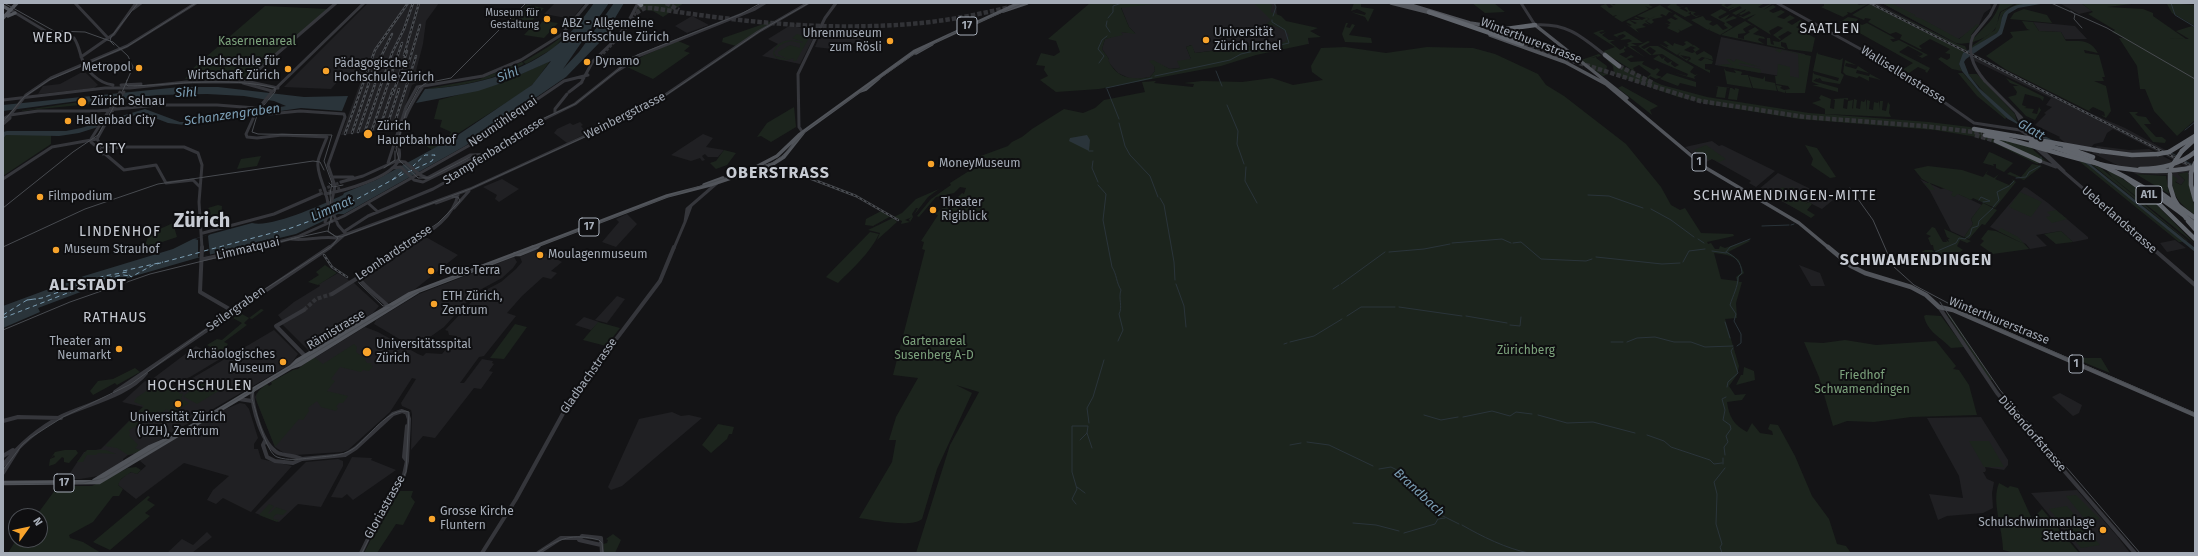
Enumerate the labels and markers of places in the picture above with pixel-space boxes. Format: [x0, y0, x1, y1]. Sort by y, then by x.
place label: Museum für Gestaltung [485, 7, 539, 30]
marker: Museum für Gestaltung [542, 14, 552, 24]
place label: ABZ - Allgemeine Berufsschule Zürich [562, 17, 669, 45]
marker: ABZ - Allgemeine Berufsschule Zürich [549, 26, 559, 36]
place label: Universität Zürich Irchel [1214, 26, 1282, 54]
place label: Uhrenmuseum zum Rösli [803, 27, 882, 55]
marker: Universität Zürich Irchel [1201, 35, 1211, 45]
marker: Uhrenmuseum zum Rösli [885, 36, 895, 46]
place label: Hochschule für Wirtschaft Zürich [188, 55, 280, 83]
place label: Dynamo [595, 55, 639, 69]
place label: Pädagogische Hochschule Zürich [334, 57, 434, 85]
marker: Dynamo [582, 57, 592, 67]
place label: Metropol [82, 61, 131, 75]
marker: Metropol [134, 63, 144, 73]
marker: Hochschule für Wirtschaft Zürich [283, 64, 293, 74]
marker: Pädagogische Hochschule Zürich [321, 66, 331, 76]
place label: Zürich Selnau [91, 95, 165, 109]
marker: Zürich Selnau [76, 96, 88, 108]
place label: Hallenbad City [76, 114, 155, 128]
marker: Hallenbad City [63, 116, 73, 126]
place label: Zürich Hauptbahnhof [377, 120, 456, 148]
marker: Zürich Hauptbahnhof [362, 128, 374, 140]
place label: MoneyMuseum [939, 157, 1021, 171]
marker: MoneyMuseum [926, 159, 936, 169]
place label: Filmpodium [48, 190, 113, 204]
marker: Filmpodium [35, 192, 45, 202]
place label: Theater Rigiblick [941, 196, 987, 224]
marker: Theater Rigiblick [928, 205, 938, 215]
place label: Museum Strauhof [64, 243, 160, 257]
marker: Museum Strauhof [51, 245, 61, 255]
place label: Moulagenmuseum [548, 248, 647, 262]
marker: Moulagenmuseum [535, 250, 545, 260]
place label: Focus Terra [439, 264, 500, 278]
marker: Focus Terra [426, 266, 436, 276]
place label: ETH Zürich, Zentrum [442, 290, 503, 318]
marker: ETH Zürich, Zentrum [429, 299, 439, 309]
place label: Theater am Neumarkt [50, 335, 111, 363]
place label: Universitätsspital Zürich [376, 338, 471, 366]
marker: Theater am Neumarkt [114, 344, 124, 354]
marker: Universitätsspital Zürich [361, 346, 373, 358]
place label: Archäologisches Museum [187, 348, 275, 376]
marker: Archäologisches Museum [278, 357, 288, 367]
marker: Universität Zürich (UZH), Zentrum [173, 399, 183, 409]
place label: Universität Zürich (UZH), Zentrum [130, 411, 226, 439]
place label: Grosse Kirche Fluntern [440, 505, 514, 533]
marker: Grosse Kirche Fluntern [427, 514, 437, 524]
place label: Schulschwimmanlage Stettbach [1978, 516, 2095, 544]
marker: Schulschwimmanlage Stettbach [2098, 525, 2108, 535]

